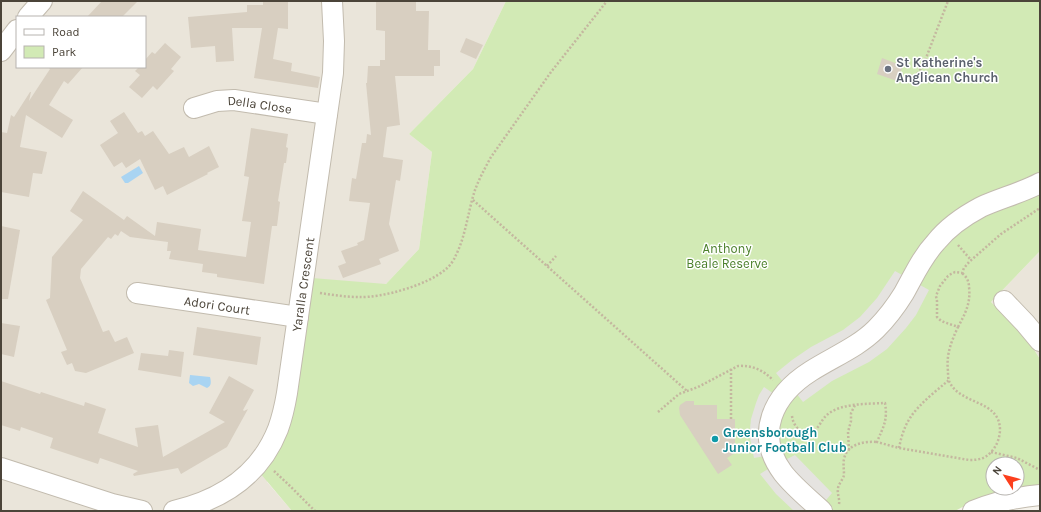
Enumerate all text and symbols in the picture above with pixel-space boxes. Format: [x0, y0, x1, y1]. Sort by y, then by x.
legend [16, 16, 146, 68]
text: Road [52, 25, 80, 39]
text: Park [52, 45, 77, 59]
place label: St Katherine's Anglican Church [896, 55, 998, 85]
marker: St Katherine's Anglican Church [883, 64, 893, 74]
street label: Della Close [227, 92, 293, 116]
street label: Yaralla Crescent [288, 236, 317, 333]
park label: Anthony Beale Reserve [686, 241, 768, 271]
street label: Adori Court [183, 293, 251, 317]
place label: Greensborough Junior Football Club [723, 425, 847, 455]
marker: Greensborough Junior Football Club [710, 434, 720, 444]
north arrow [985, 456, 1025, 496]
text: N [990, 463, 1005, 477]

